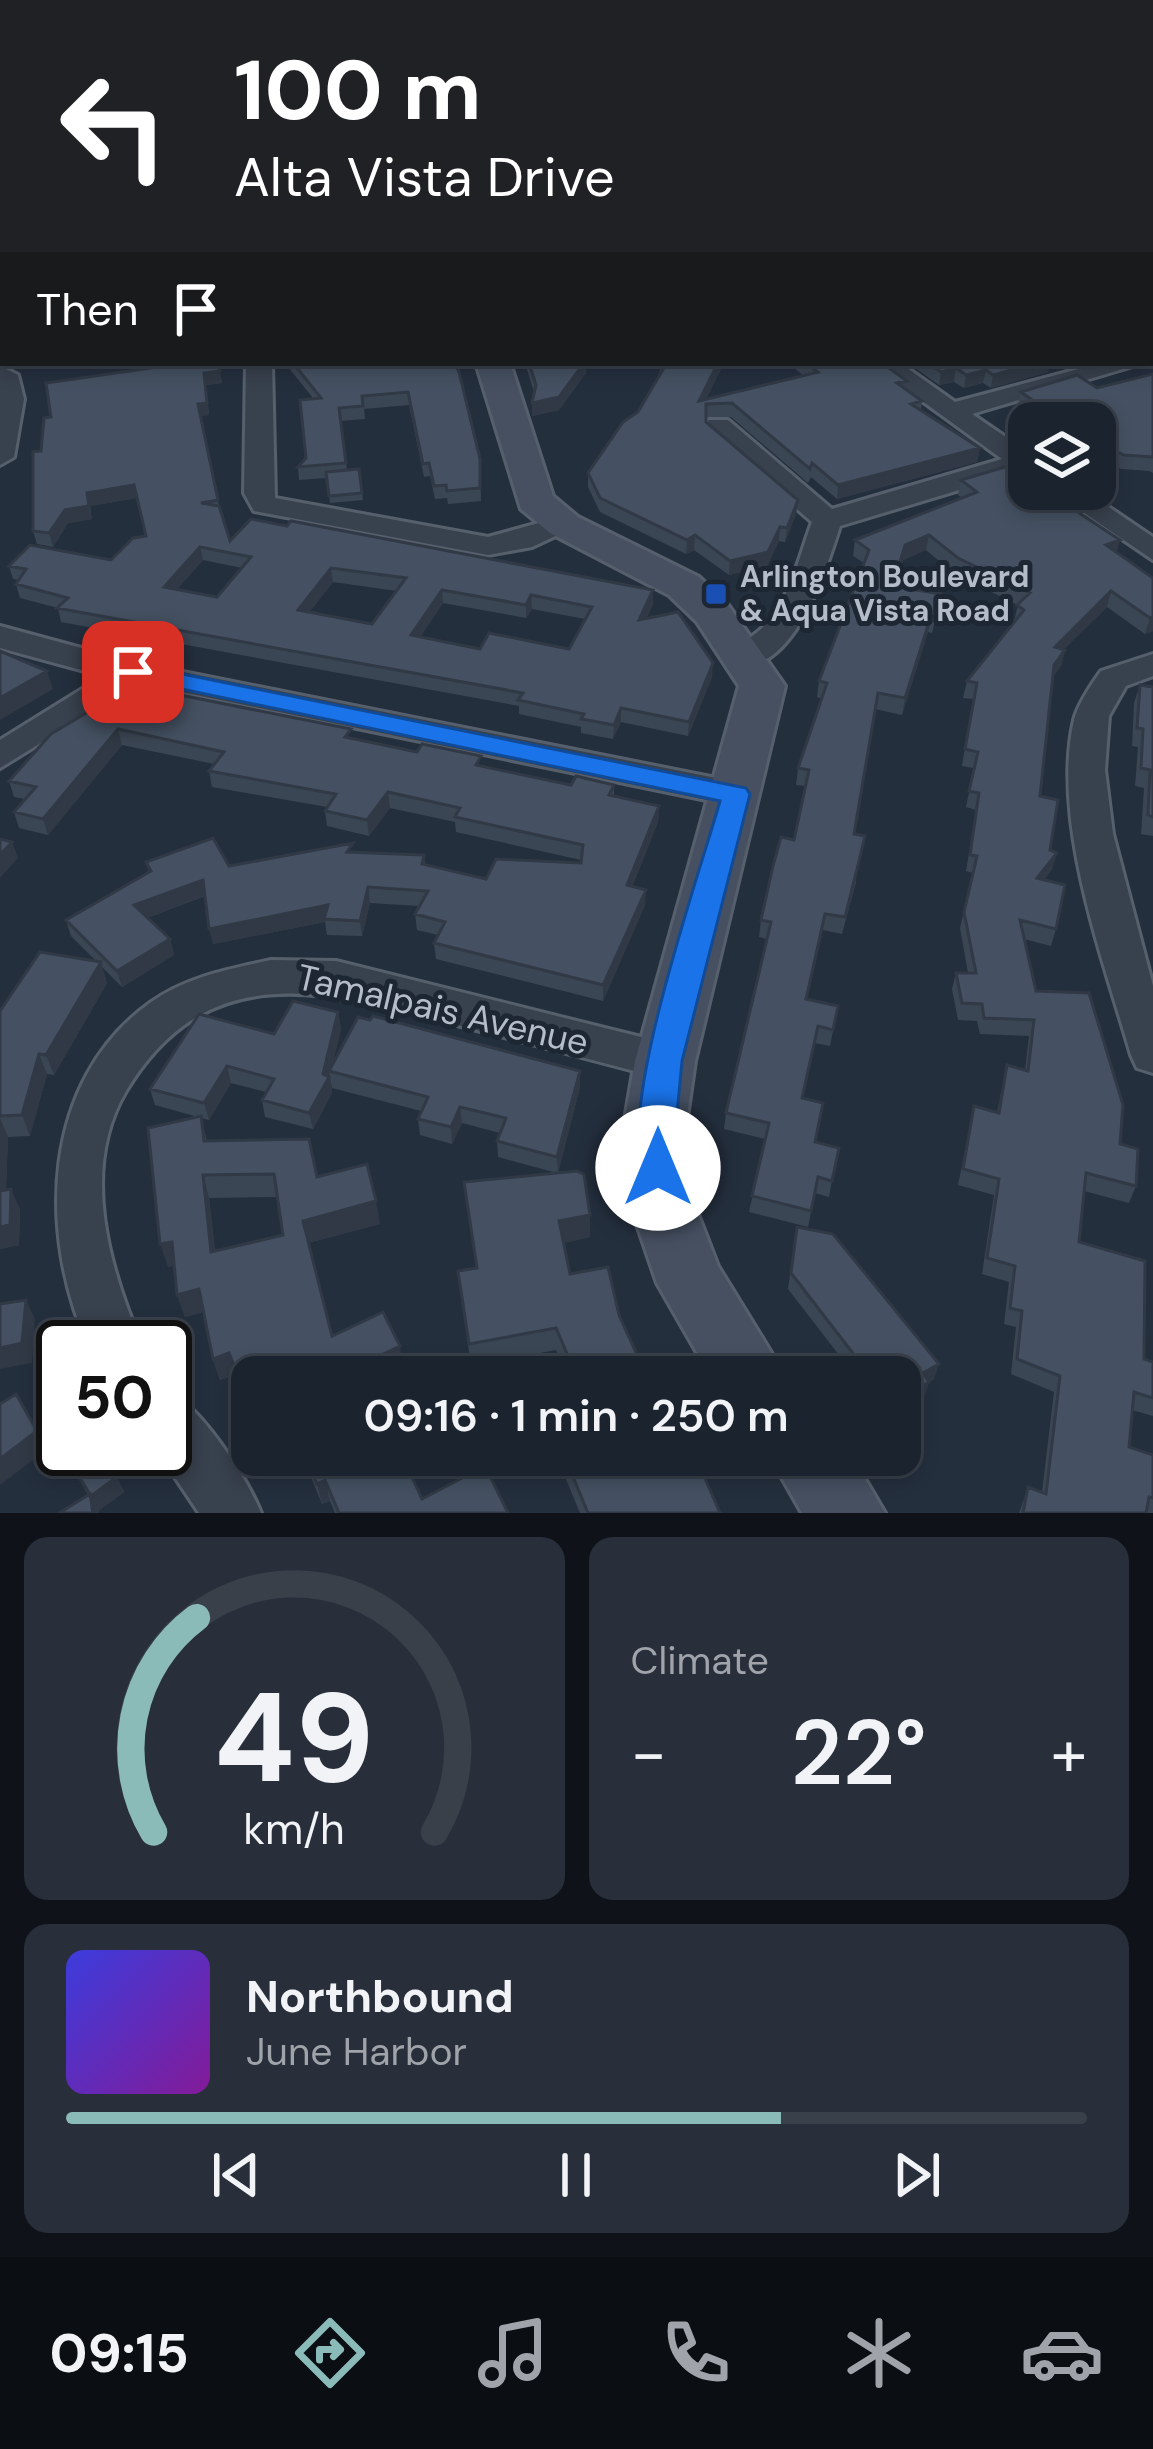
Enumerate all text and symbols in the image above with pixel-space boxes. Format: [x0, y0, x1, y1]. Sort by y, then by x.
text: 100 m [234, 36, 482, 145]
icon: left [36, 48, 192, 204]
text: Alta Vista Drive [234, 142, 615, 213]
icon: arrive [163, 276, 229, 342]
text: Then [36, 280, 139, 339]
map controls [1008, 402, 1116, 510]
button: layers [1008, 402, 1116, 510]
place label: Arlington Boulevard & Aqua Vista Road [740, 557, 1029, 630]
marker: Arlington Boulevard & Aqua Vista Road [703, 581, 729, 607]
pin [82, 621, 184, 723]
icon: arrive [100, 639, 166, 705]
street label: Tamalpais Avenue [293, 953, 593, 1066]
position arrow [595, 1105, 721, 1231]
speed limit sign: 50 [36, 1320, 192, 1476]
text: 09:16 · 1 min · 250 m [363, 1386, 789, 1445]
text: Climate [631, 1635, 769, 1686]
text: 49 [214, 1657, 374, 1820]
text: 22° [791, 1695, 927, 1812]
text: − [631, 1711, 667, 1796]
text: + [1051, 1711, 1087, 1796]
text: km/h [244, 1800, 345, 1856]
text: Northbound [246, 1967, 514, 2026]
text: June Harbor [246, 2026, 467, 2077]
icon: previous [203, 2142, 269, 2208]
icon: pause [543, 2142, 609, 2208]
icon: next [884, 2142, 950, 2208]
icon: directions [288, 2311, 372, 2395]
icon: music [471, 2311, 555, 2395]
icon: phone [654, 2311, 738, 2395]
icon: climate [837, 2311, 921, 2395]
icon: car [1020, 2311, 1104, 2395]
text: 09:15 [49, 2318, 189, 2389]

